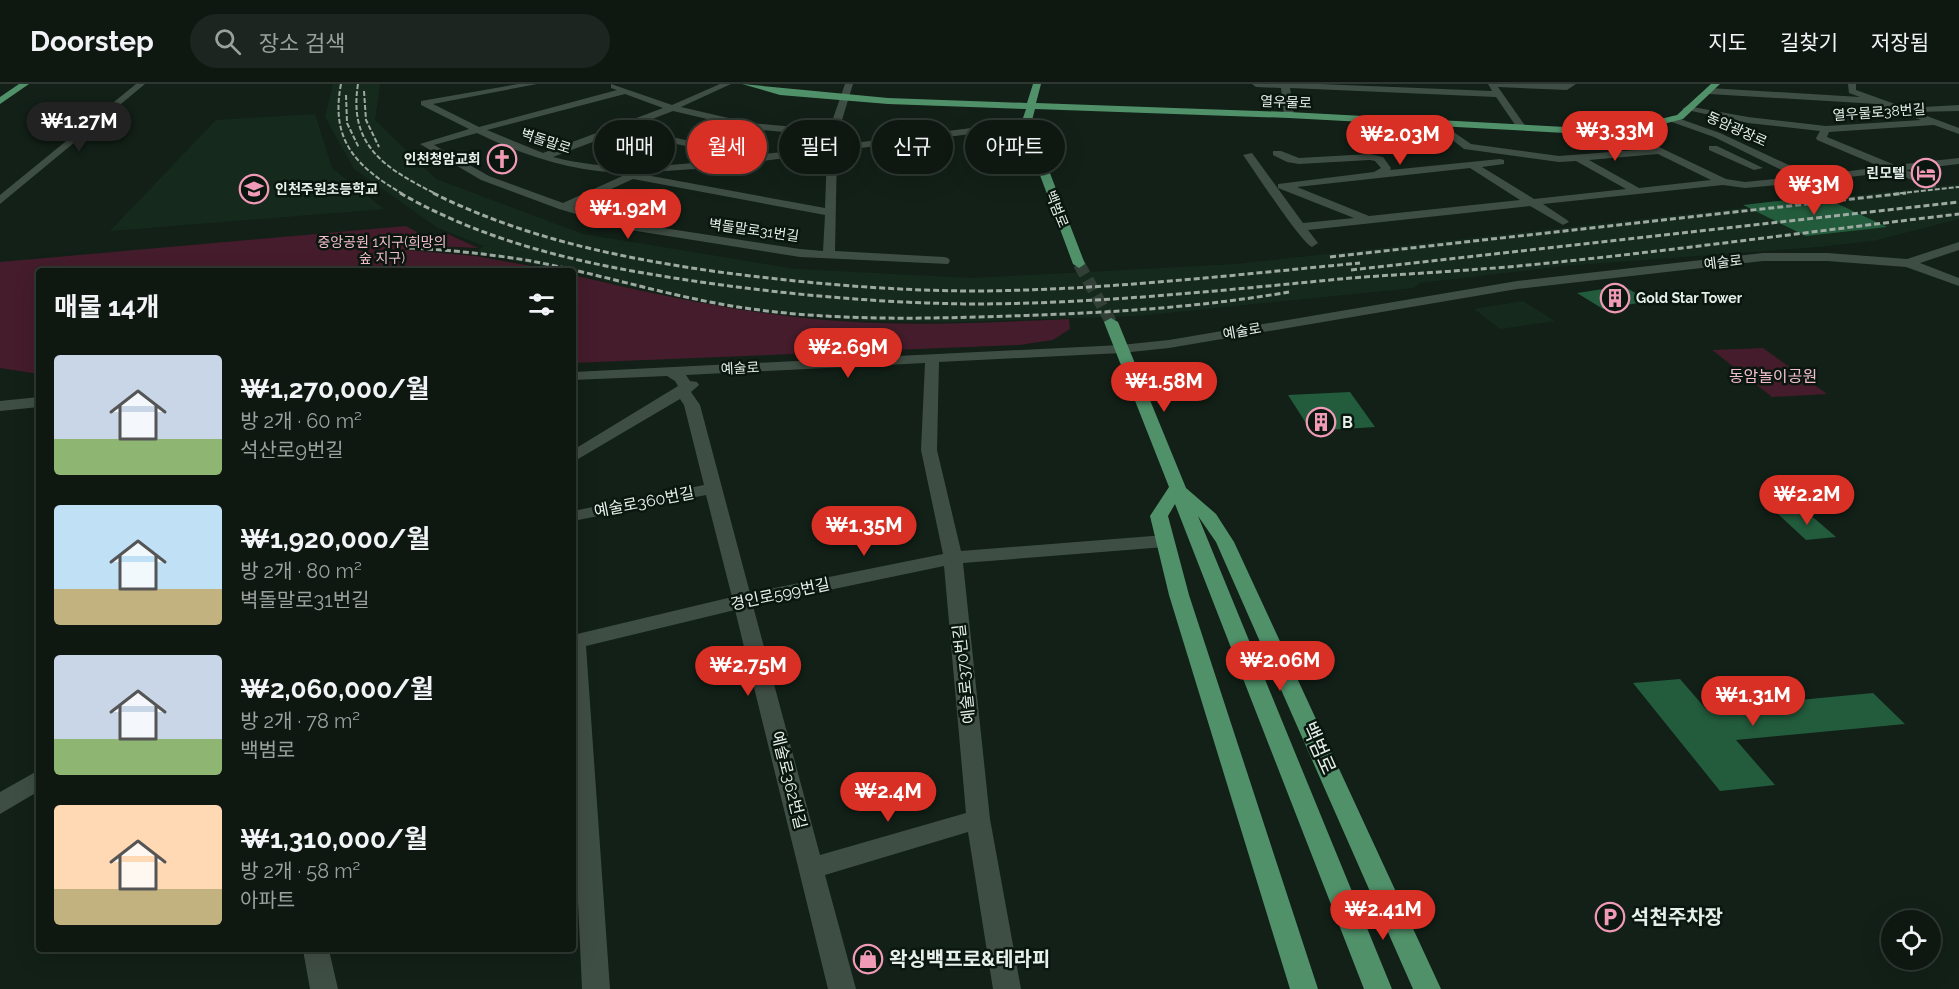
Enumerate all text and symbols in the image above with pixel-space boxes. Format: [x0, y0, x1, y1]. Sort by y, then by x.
search box [190, 14, 610, 68]
text: Doorstep [30, 25, 154, 58]
icon: search [211, 25, 244, 58]
text: 장소 검색 [259, 30, 345, 56]
text: 지도 [1708, 30, 1747, 55]
text: 길찾기 [1780, 30, 1838, 55]
text: 저장됨 [1871, 30, 1929, 55]
street label: 열우물로 [1260, 93, 1312, 111]
street label: 열우물로38번길 [1832, 101, 1926, 123]
pin: ₩1.27M [30, 102, 128, 153]
text: ₩1.27M [40, 109, 118, 133]
street label: 동암광장로 [1704, 109, 1770, 149]
pin: ₩3.33M [1566, 111, 1664, 162]
pin: ₩2.03M [1351, 115, 1449, 166]
text: ₩3.33M [1576, 118, 1654, 142]
chip: 매매 [594, 120, 675, 174]
chip: 월세 [687, 120, 767, 174]
chip: 필터 [779, 120, 860, 174]
chip: 신규 [872, 120, 953, 174]
chip: 아파트 [965, 120, 1065, 174]
text: ₩2.03M [1360, 122, 1440, 146]
street label: 벽돌말로 [519, 125, 573, 157]
church icon: 인천청암교회 [486, 143, 518, 175]
place label: 인천청암교회 [404, 151, 481, 167]
hotel icon: 린모텔 [1910, 157, 1942, 189]
pin: ₩3M [1785, 165, 1843, 216]
place label: 린모텔 [1866, 165, 1905, 181]
text: ₩3M [1788, 172, 1840, 196]
school or university icon: 인천주원초등학교 [238, 173, 270, 205]
place label: 인천주원초등학교 [275, 181, 378, 197]
street label: 백범로 [1042, 188, 1072, 230]
pin: ₩1.92M [579, 189, 677, 240]
text: ₩1.92M [589, 196, 667, 220]
street label: 벽돌말로31번길 [708, 216, 800, 244]
park label: 중앙공원 1지구(희망의 숲 지구) [317, 234, 447, 266]
street label: 예술로 [1703, 252, 1743, 272]
building icon: Gold Star Tower [1599, 282, 1631, 314]
icon: filters [525, 288, 558, 321]
place label: Gold Star Tower [1636, 290, 1743, 306]
text: 매물 14개 [54, 292, 160, 322]
street label: 예술로 [1222, 320, 1263, 342]
pin: ₩2.69M [799, 328, 897, 379]
text: ₩2.69M [808, 335, 888, 359]
street label: 예술로 [720, 359, 760, 377]
pin: ₩1.58M [1115, 362, 1213, 413]
park label: 동암놀이공원 [1729, 367, 1817, 386]
text: ₩1.58M [1125, 369, 1203, 393]
text: ₩1,270,000/월 [240, 374, 430, 404]
icon: home [102, 379, 174, 451]
building icon: B [1305, 406, 1337, 438]
text: 방 2개 · 60 m² [240, 409, 362, 433]
place label: B [1342, 413, 1353, 432]
text: 석산로9번길 [240, 438, 344, 462]
pin: ₩2.2M [1765, 475, 1849, 526]
text: ₩2.2M [1773, 482, 1841, 506]
street label: 예술로360번길 [592, 483, 696, 521]
pin: ₩1.35M [815, 506, 913, 557]
text: ₩1.35M [826, 513, 902, 537]
text: ₩1,920,000/월 [240, 524, 430, 554]
icon: home [102, 529, 174, 601]
text: 방 2개 · 80 m² [240, 559, 362, 583]
street label: 경인로599번길 [729, 574, 831, 614]
text: 벽돌말로31번길 [240, 588, 370, 612]
street label: 예술로370번길 [949, 623, 979, 725]
pin: ₩2.06M [1231, 641, 1329, 692]
pin: ₩2.75M [699, 646, 797, 697]
text: ₩2.06M [1240, 648, 1320, 672]
text: ₩2.75M [709, 653, 787, 677]
text: ₩2,060,000/월 [240, 674, 434, 704]
pin: ₩1.31M [1704, 676, 1802, 727]
icon: home [102, 679, 174, 751]
text: ₩1.31M [1715, 683, 1791, 707]
text: 방 2개 · 78 m² [240, 709, 360, 733]
street label: 백범로 [1297, 718, 1341, 778]
street label: 예술로362번길 [768, 729, 810, 831]
text: 백범로 [240, 738, 295, 762]
pin: ₩2.4M [846, 772, 930, 823]
text: ₩2.4M [854, 779, 922, 803]
text: ₩1,310,000/월 [240, 824, 428, 854]
icon: home [102, 829, 174, 901]
text: 방 2개 · 58 m² [240, 859, 360, 883]
text: 아파트 [240, 888, 295, 912]
pin: ₩2.41M [1334, 890, 1432, 941]
text: ₩2.41M [1344, 897, 1422, 921]
parking icon: 석천주차장 [1594, 901, 1626, 933]
place label: 석천주차장 [1631, 905, 1723, 929]
map controls [1881, 910, 1941, 970]
button: locate [1881, 910, 1941, 970]
shop icon: 왁싱백프로&테라피 [852, 943, 884, 975]
place label: 왁싱백프로&테라피 [889, 947, 1050, 971]

